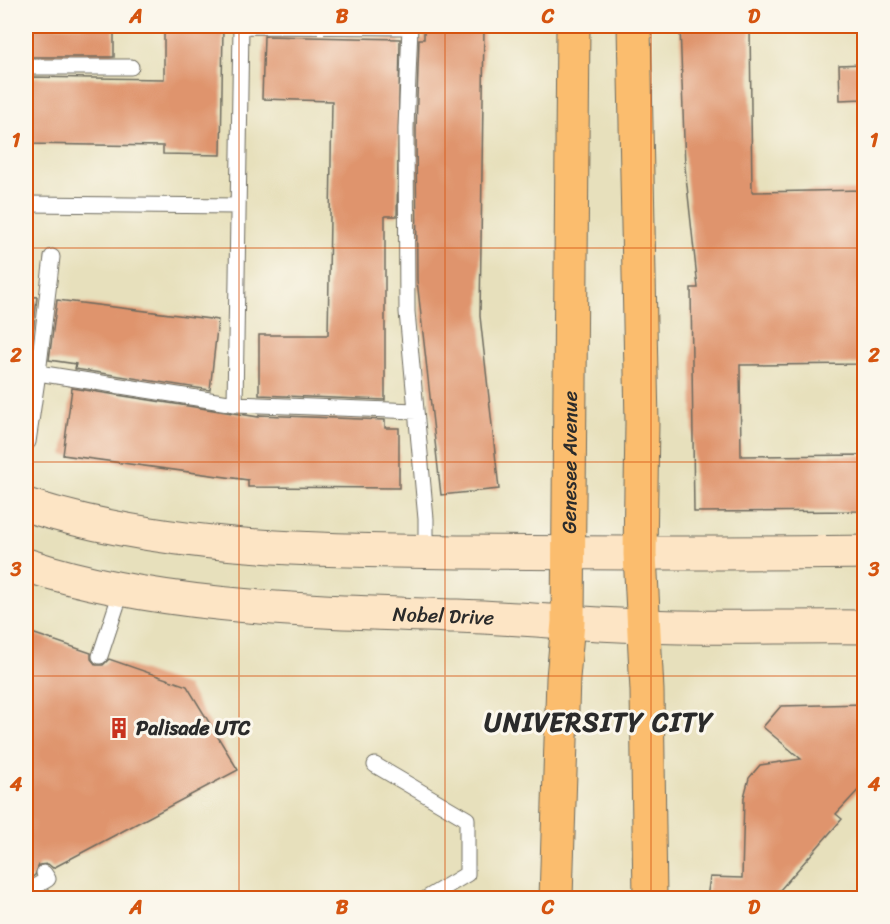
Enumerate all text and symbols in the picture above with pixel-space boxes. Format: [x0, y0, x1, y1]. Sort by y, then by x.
text: A [128, 0, 143, 34]
text: B [336, 0, 349, 34]
text: C [541, 0, 555, 34]
text: D [748, 0, 761, 34]
text: 1 [12, 123, 21, 158]
text: 1 [870, 123, 879, 158]
text: 2 [9, 338, 22, 373]
text: 2 [867, 338, 880, 373]
street label: Genesee Avenue [551, 391, 587, 534]
text: 3 [10, 552, 22, 587]
text: 3 [868, 552, 880, 587]
street label: Nobel Drive [392, 596, 495, 635]
district label: UNIVERSITY CITY [484, 699, 715, 745]
place label: Palisade UTC [136, 711, 251, 746]
building icon: Palisade UTC [107, 716, 131, 740]
text: 4 [9, 767, 23, 802]
text: 4 [867, 767, 881, 802]
text: A [128, 890, 143, 924]
text: B [336, 890, 349, 924]
text: C [541, 890, 555, 924]
text: D [748, 890, 761, 924]

